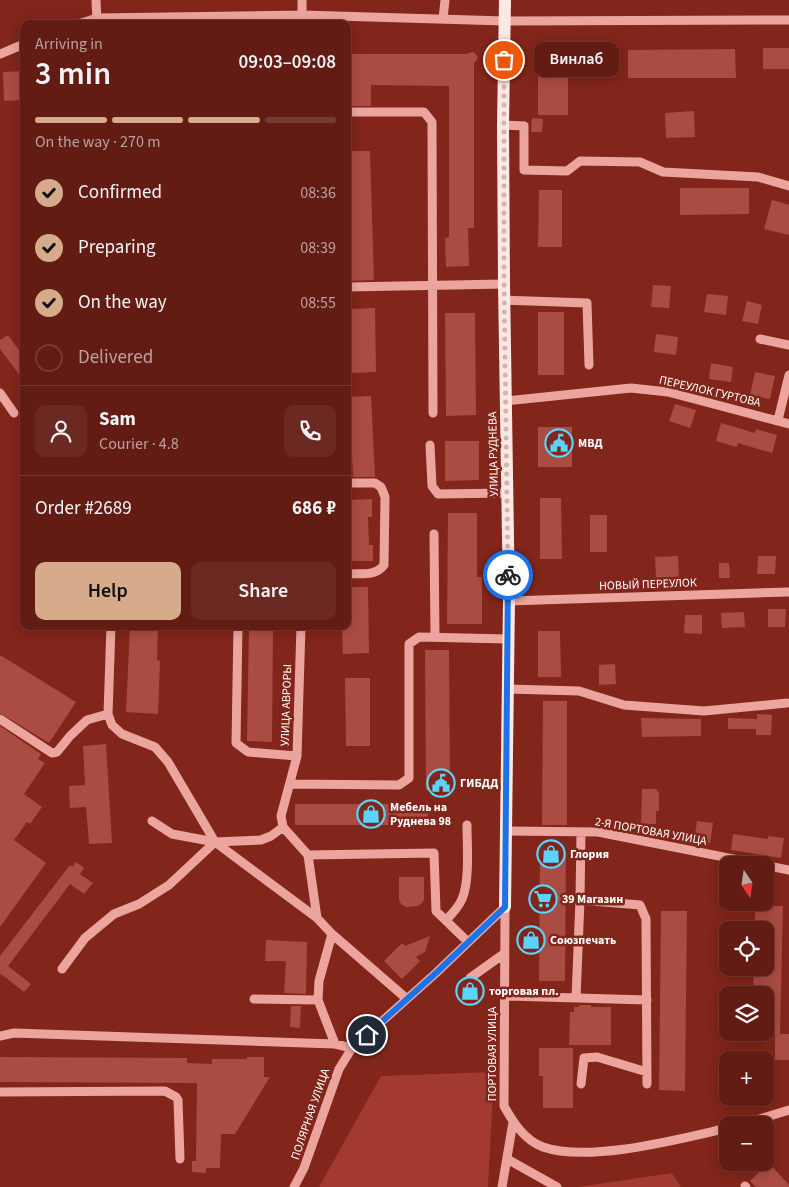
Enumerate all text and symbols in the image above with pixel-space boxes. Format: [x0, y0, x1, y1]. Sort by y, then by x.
text: Arriving in [35, 33, 103, 55]
pin [483, 39, 525, 81]
callout: Винлаб [534, 42, 619, 78]
icon: bag [490, 46, 518, 74]
text: Винлаб [550, 48, 603, 70]
text: 09:03–09:08 [238, 49, 336, 76]
text: 3 min [35, 51, 111, 97]
text: On the way · 270 m [35, 131, 160, 153]
icon: check [35, 179, 63, 207]
text: Confirmed [78, 179, 162, 206]
text: 08:36 [300, 182, 336, 204]
icon: check [35, 234, 63, 262]
text: Preparing [78, 234, 156, 261]
text: 08:39 [300, 237, 336, 259]
icon: check [35, 289, 63, 317]
text: On the way [78, 289, 167, 316]
text: 08:55 [300, 292, 336, 314]
text: Delivered [78, 344, 153, 371]
street label: ПЕРЕУЛОК ГУРТОВА [657, 372, 763, 412]
button: person [35, 405, 87, 457]
button: phone [284, 405, 336, 457]
text: Sam [99, 406, 136, 433]
street label: УЛИЦА РУДНЕВА [484, 411, 503, 497]
public building icon: МВД [544, 428, 574, 458]
text: Courier · 4.8 [99, 433, 179, 455]
place label: МВД [578, 435, 603, 452]
text: Order #2689 [35, 495, 132, 522]
text: 686 ₽ [292, 495, 336, 522]
courier [483, 550, 533, 600]
icon: bike [494, 561, 522, 589]
button: Help [35, 562, 181, 620]
button: Share [191, 562, 336, 620]
street label: НОВЫЙ ПЕРЕУЛОК [599, 574, 697, 595]
street label: УЛИЦА АВРОРЫ [277, 664, 296, 746]
public building icon: ГИБДД [426, 768, 456, 798]
place label: ГИБДД [460, 775, 498, 792]
shop icon: Мебель на Руднева 98 [356, 799, 386, 829]
place label: Мебель на Руднева 98 [390, 799, 451, 830]
street label: 2-Я ПОРТОВАЯ УЛИЦА [594, 813, 709, 850]
shop icon: Глория [536, 839, 566, 869]
place label: Глория [570, 846, 609, 863]
north arrow [719, 856, 774, 911]
map controls [719, 856, 774, 1171]
supermarket icon: 39 Магазин [528, 884, 558, 914]
place label: 39 Магазин [562, 891, 623, 908]
button: locate [719, 921, 774, 976]
shop icon: Союзпечать [516, 925, 546, 955]
place label: Союзпечать [550, 932, 616, 949]
shop icon: торговая пл. [455, 976, 485, 1006]
place label: торговая пл. [489, 983, 559, 1000]
button: layers [719, 986, 774, 1041]
street label: ПОРТОВАЯ УЛИЦА [484, 1006, 501, 1101]
pin [346, 1014, 388, 1056]
icon: home [353, 1021, 381, 1049]
button: + [719, 1051, 774, 1106]
street label: ПОЛЯРНАЯ УЛИЦА [287, 1066, 334, 1162]
button: − [719, 1116, 774, 1171]

